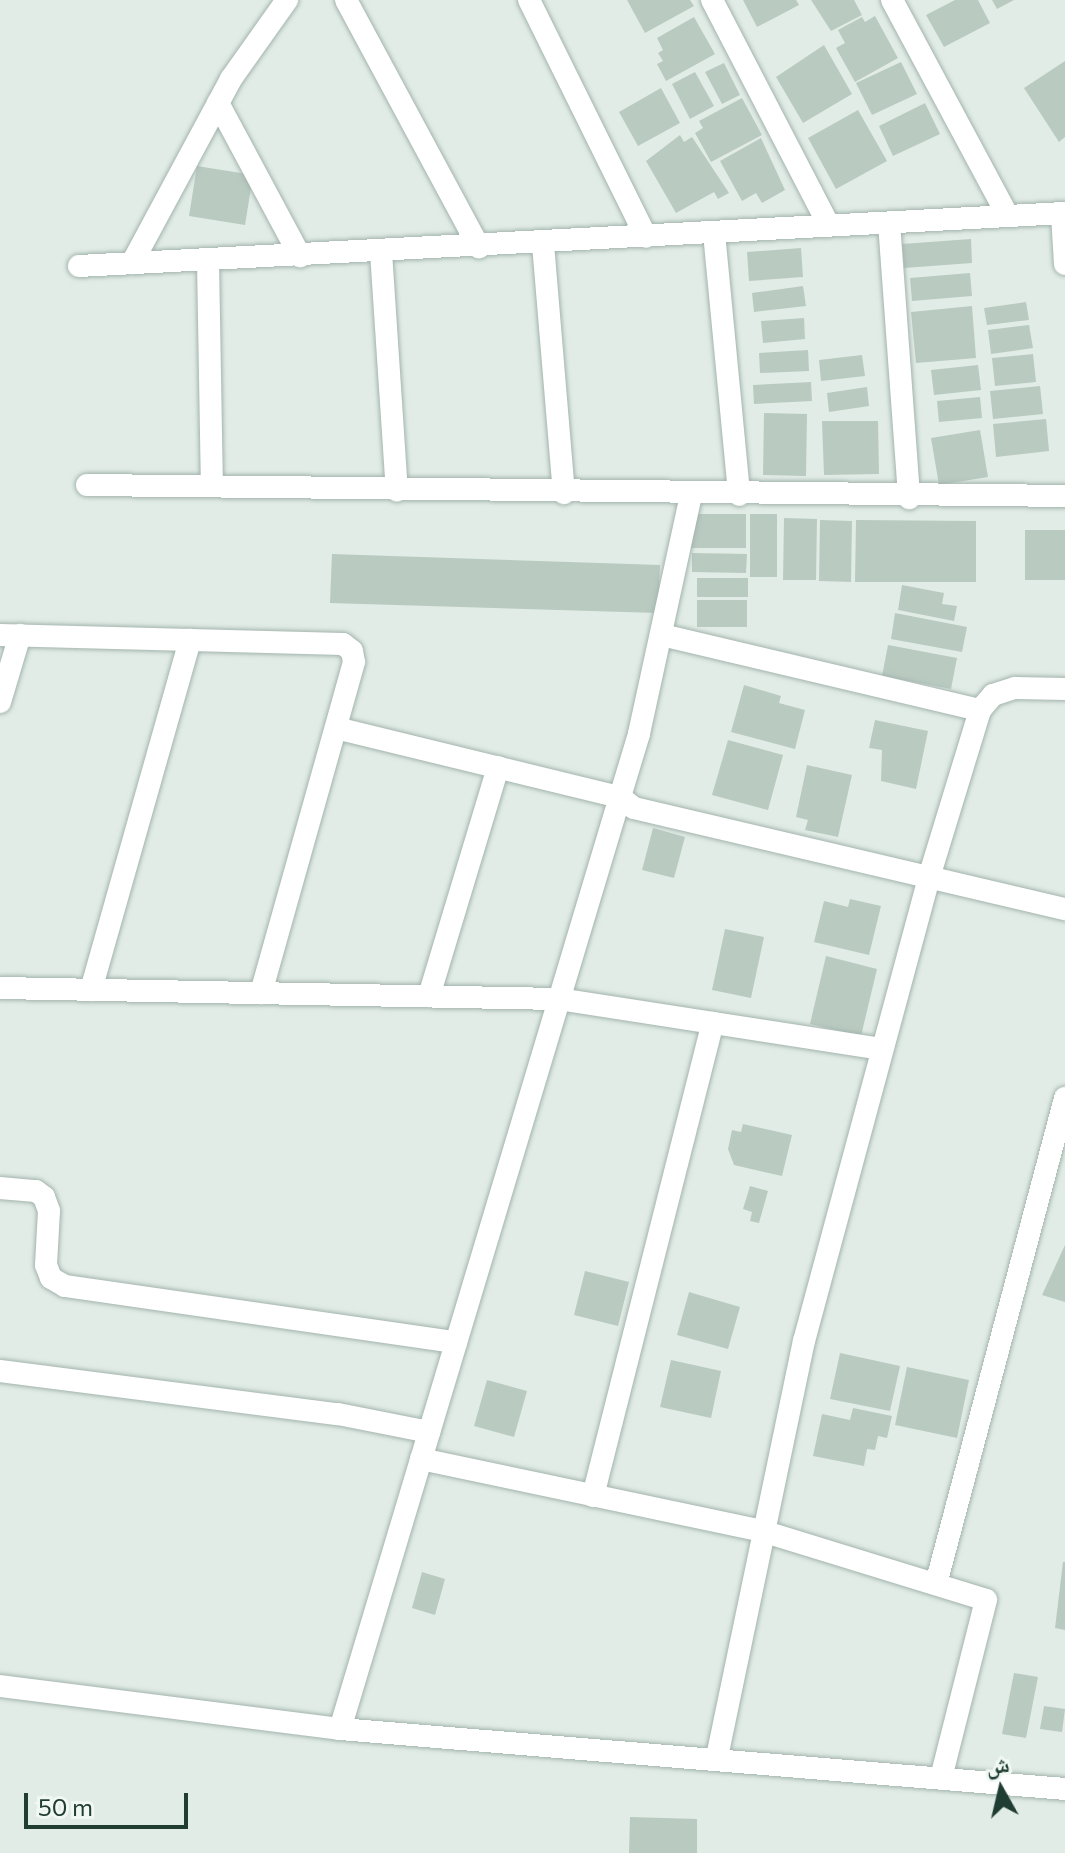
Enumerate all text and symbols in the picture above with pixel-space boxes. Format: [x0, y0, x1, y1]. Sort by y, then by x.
north arrow [961, 1749, 1041, 1829]
text: ش [984, 1750, 1011, 1780]
scale bar [28, 1777, 192, 1827]
text: 50 m [38, 1792, 93, 1821]

